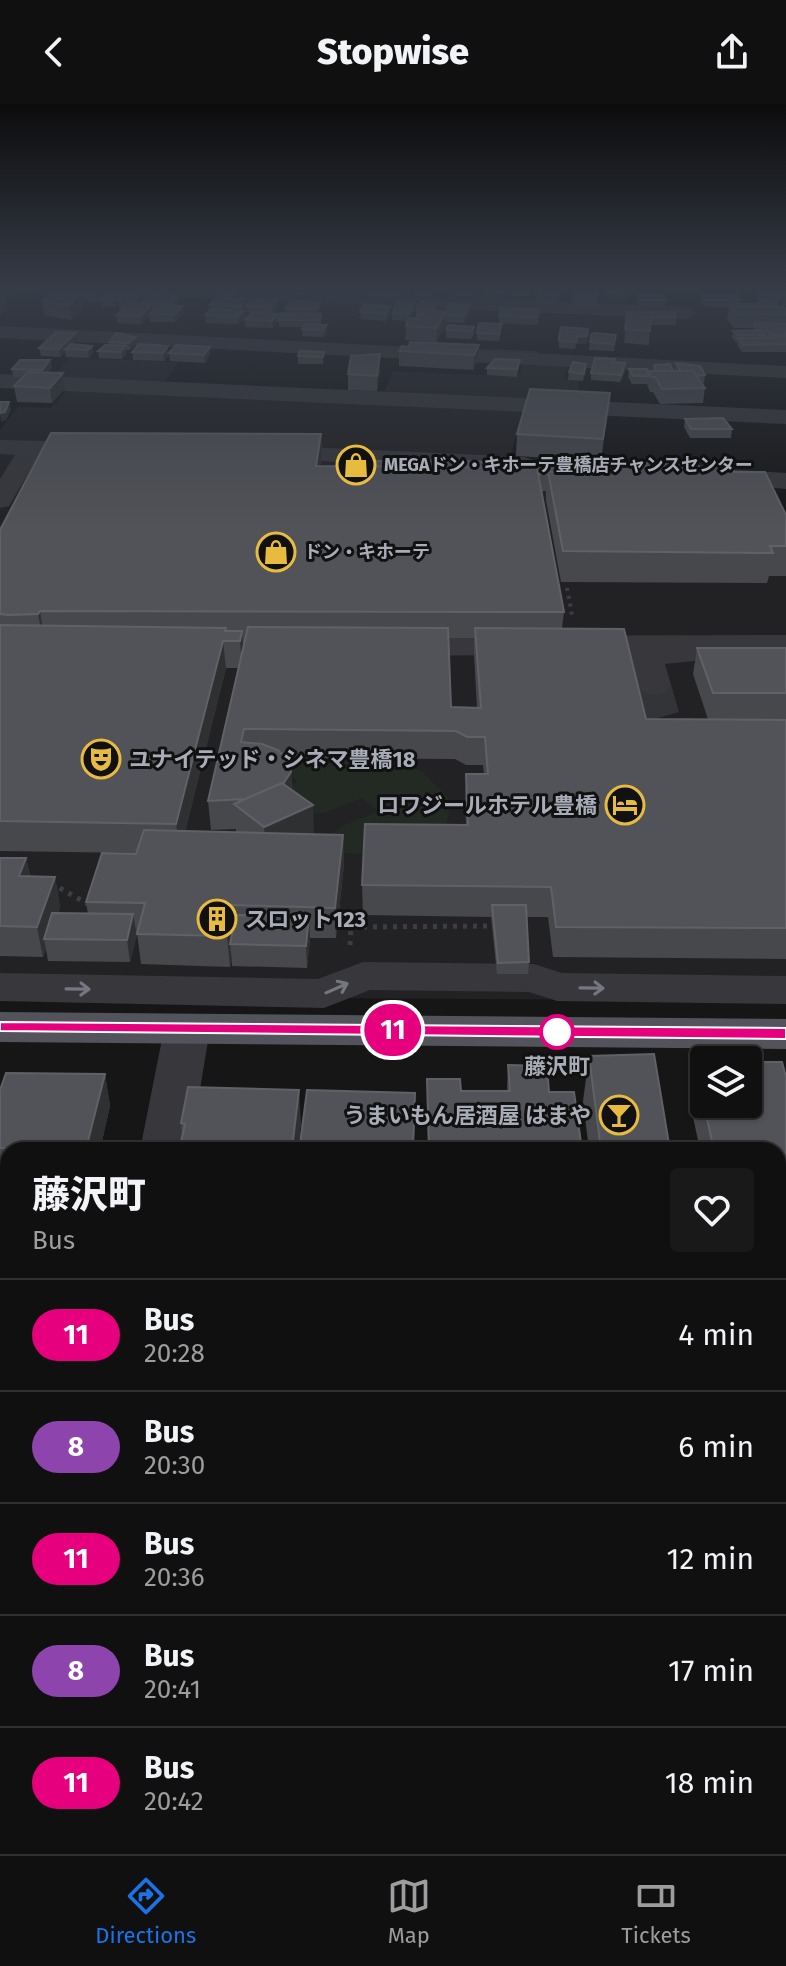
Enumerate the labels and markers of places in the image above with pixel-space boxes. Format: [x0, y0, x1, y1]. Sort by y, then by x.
shop icon: MEGAドン・キホーテ豊橋店チャンスセンター [335, 444, 377, 486]
place label: MEGAドン・キホーテ豊橋店チャンスセンター [384, 454, 753, 476]
shop icon: ドン・キホーテ [255, 531, 297, 573]
place label: ドン・キホーテ [304, 541, 430, 563]
theatre icon: ユナイテッド・シネマ豊橋18 [80, 738, 122, 780]
place label: ユナイテッド・シネマ豊橋18 [129, 746, 416, 773]
hotel icon: ロワジールホテル豊橋 [604, 784, 646, 826]
place label: ロワジールホテル豊橋 [377, 792, 597, 819]
building icon: スロット123 [196, 898, 238, 940]
place label: スロット123 [245, 906, 366, 933]
marker: 藤沢町 [540, 1015, 574, 1049]
place label: 藤沢町 [524, 1053, 590, 1080]
bar icon: うまいもん居酒屋 はまや [598, 1094, 640, 1136]
place label: うまいもん居酒屋 はまや [344, 1102, 591, 1129]

